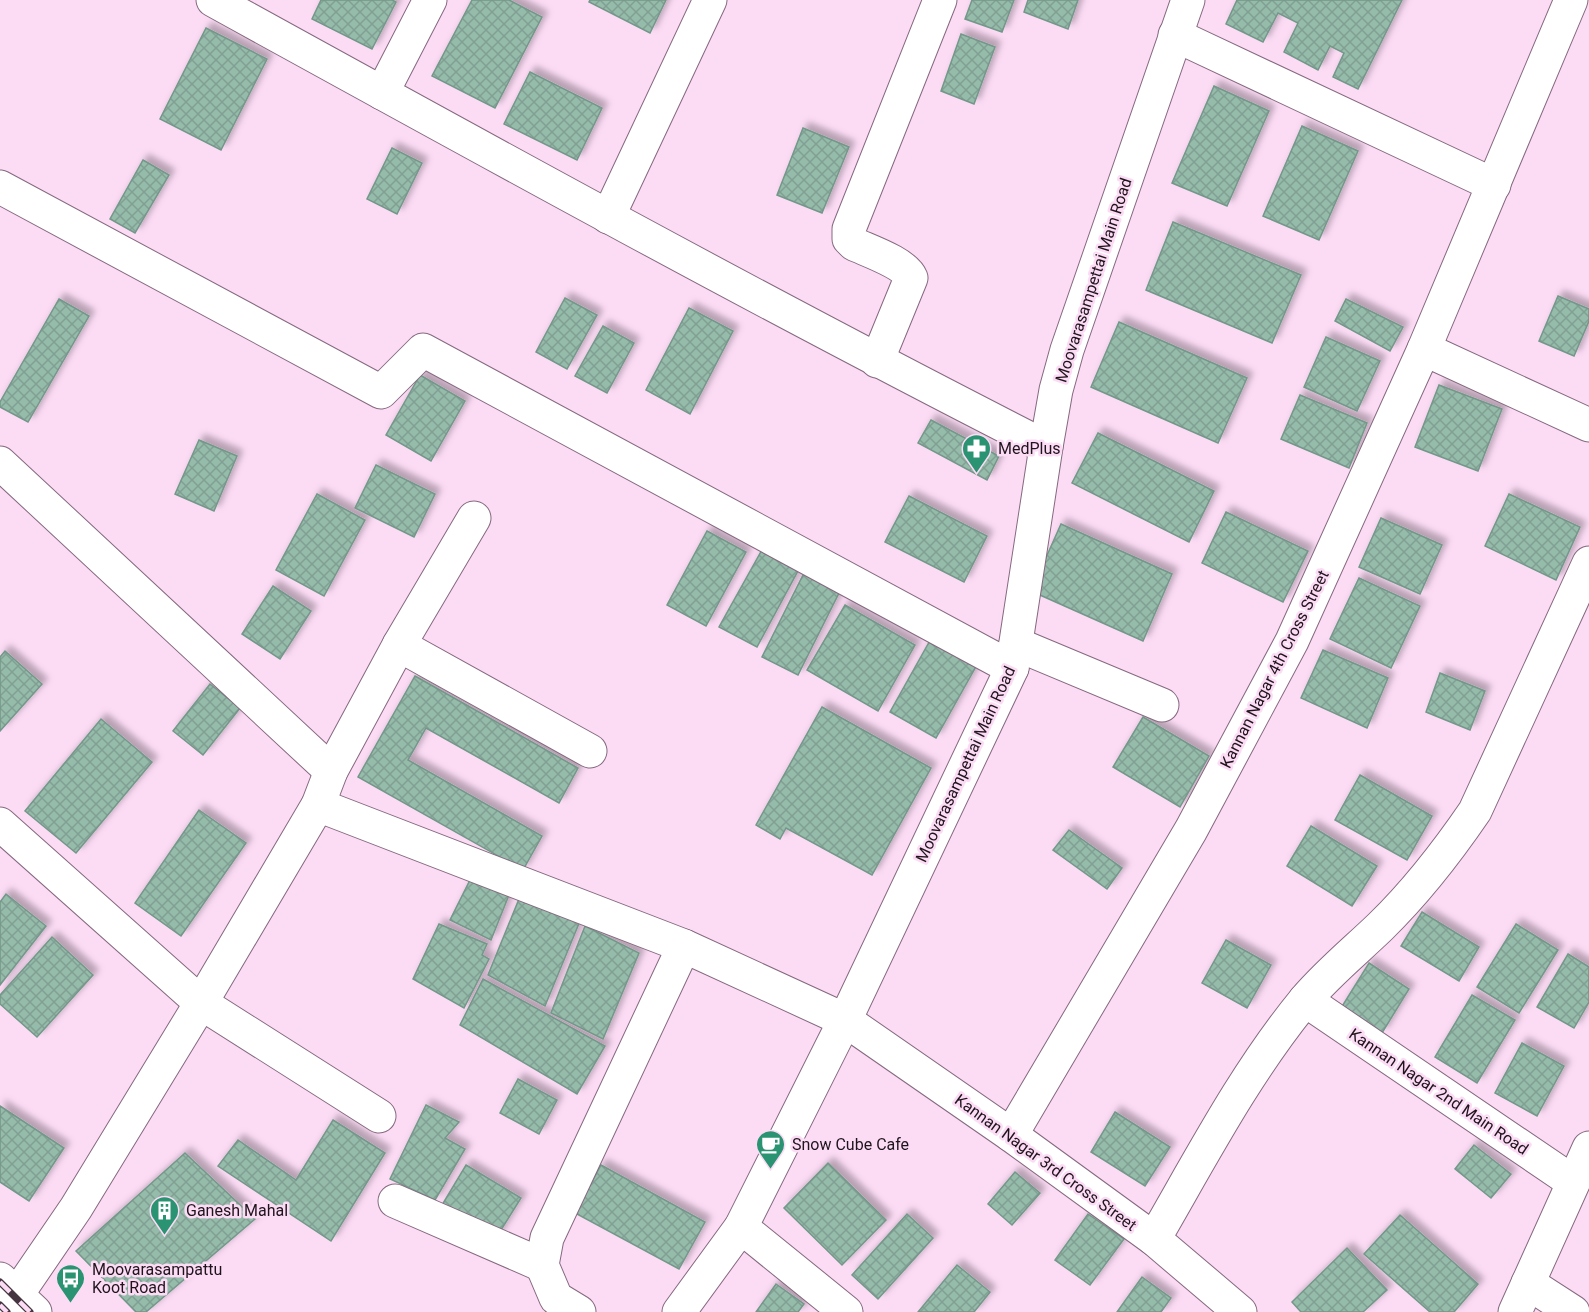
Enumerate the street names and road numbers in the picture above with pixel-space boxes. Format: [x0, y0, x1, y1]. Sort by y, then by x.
street label: Moovarasampettai Main Road [1051, 176, 1136, 385]
street label: Kannan Nagar 4th Cross Street [1216, 567, 1333, 771]
street label: Moovarasampettai Main Road [912, 663, 1019, 865]
street label: Kannan Nagar 2nd Main Road [1346, 1024, 1532, 1159]
street label: Kannan Nagar 3rd Cross Street [951, 1090, 1140, 1235]

